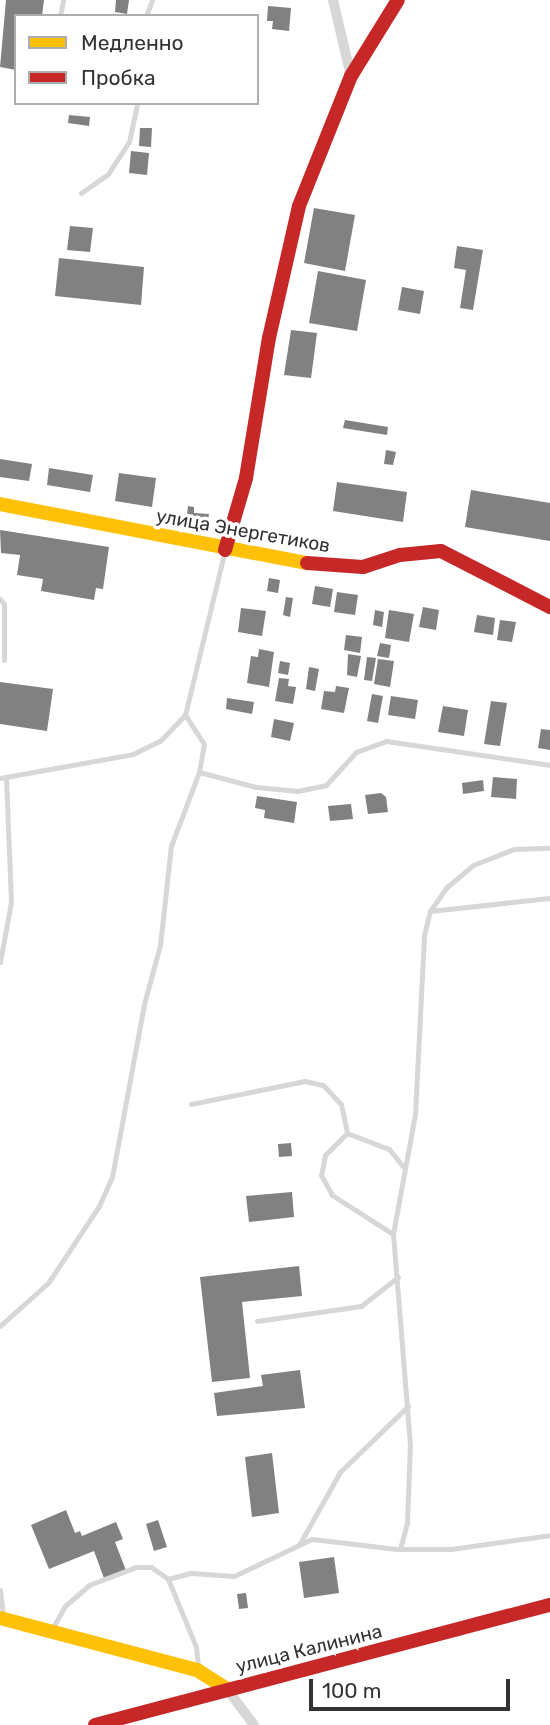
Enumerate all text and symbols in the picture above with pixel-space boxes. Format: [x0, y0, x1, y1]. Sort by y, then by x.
legend [14, 14, 259, 105]
text: Медленно [81, 30, 184, 55]
text: Пробка [81, 65, 156, 90]
street label: улица Энергетиков [154, 504, 332, 558]
street label: улица Калинина [234, 1620, 384, 1678]
scale bar [312, 1666, 513, 1710]
text: 100 m [322, 1678, 381, 1703]

